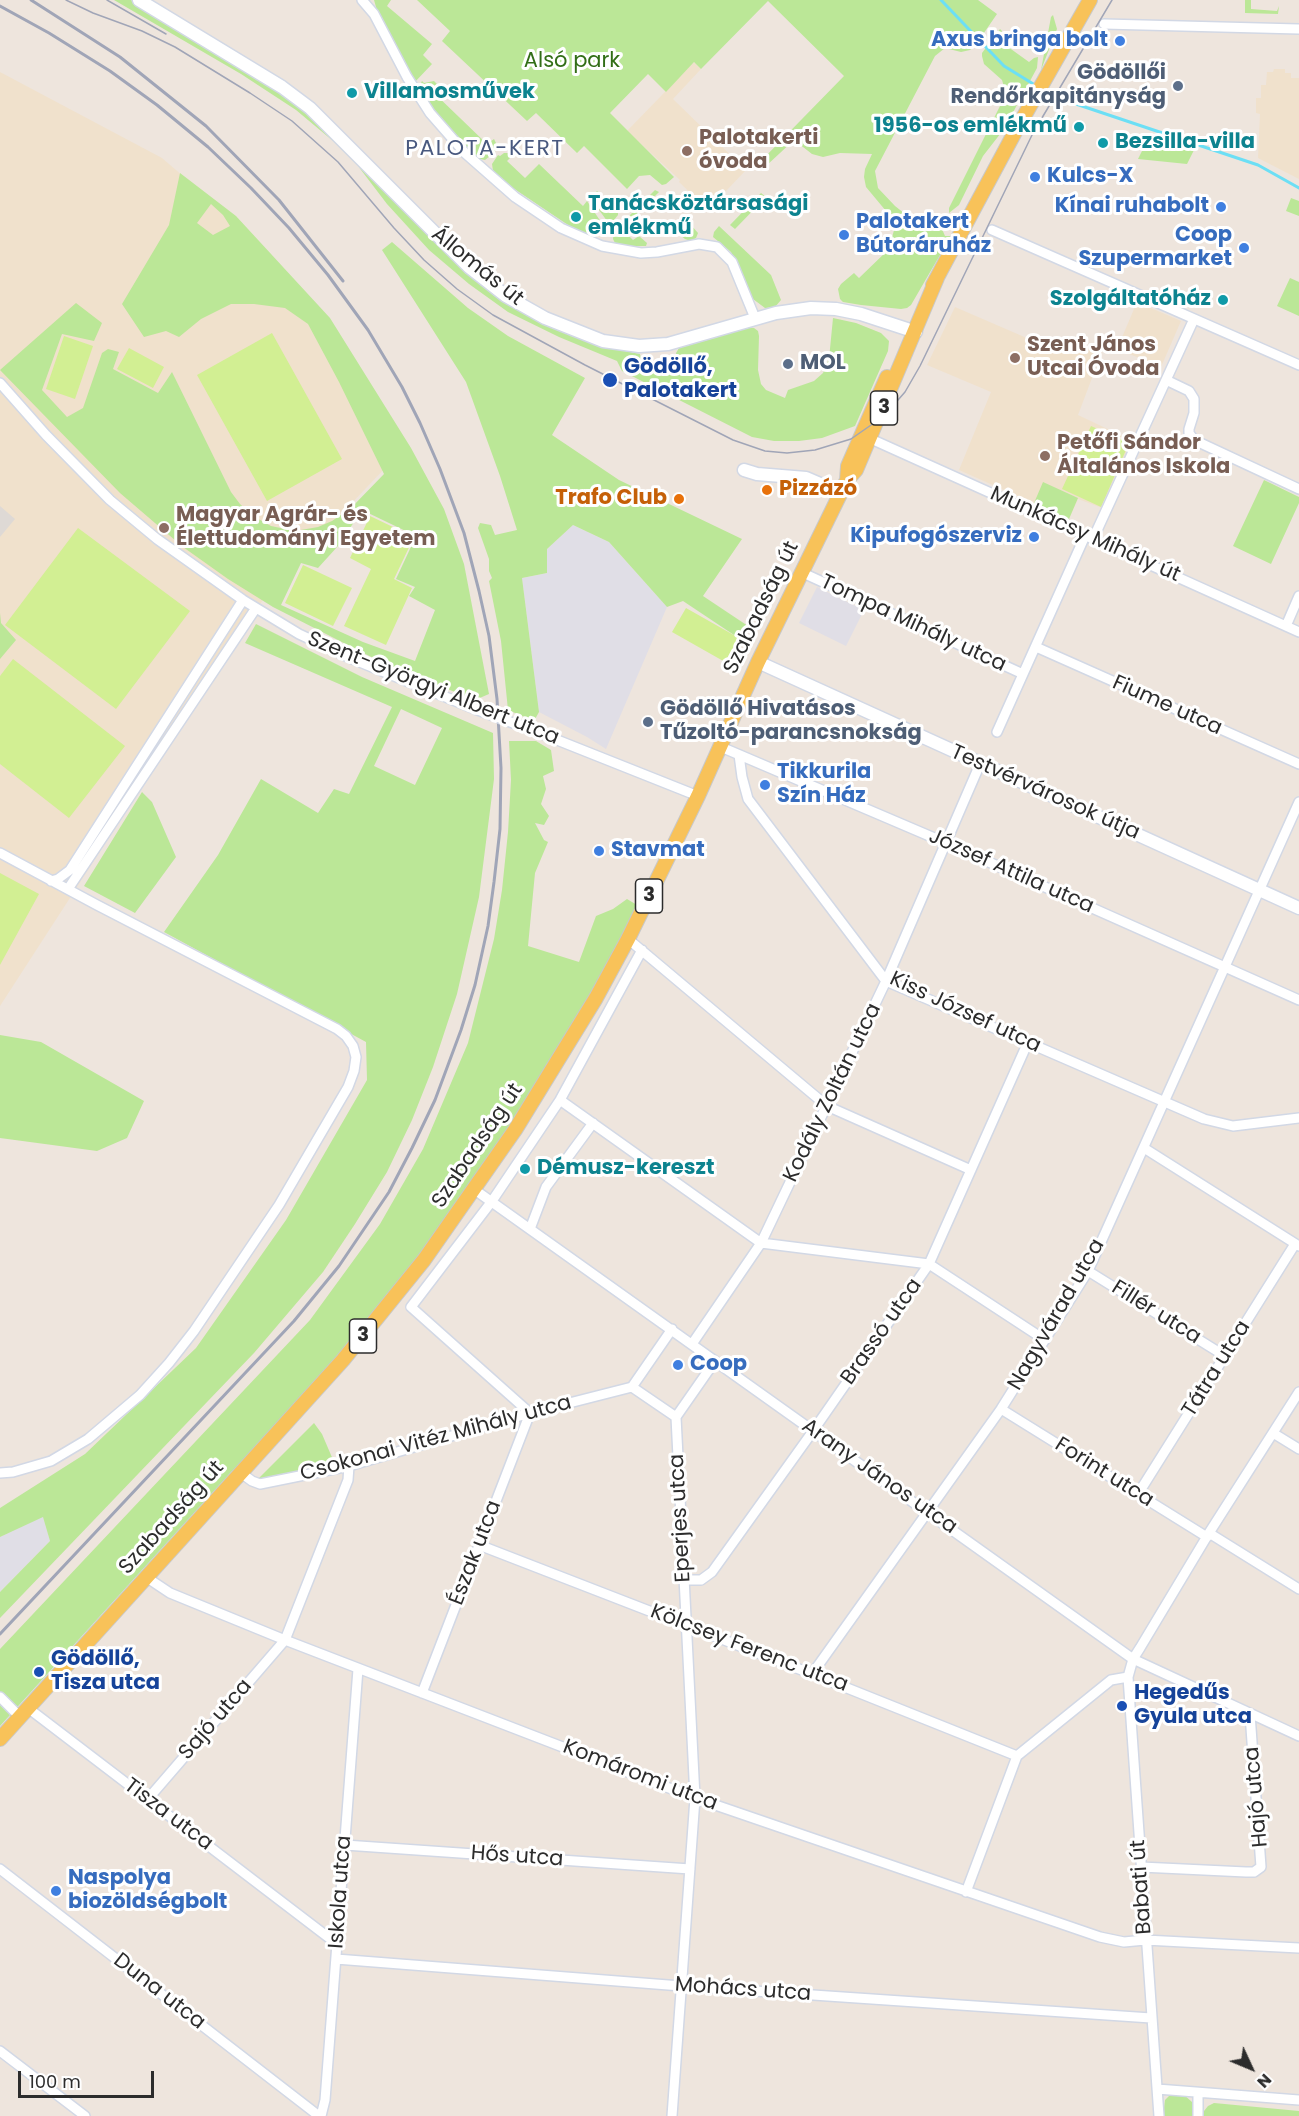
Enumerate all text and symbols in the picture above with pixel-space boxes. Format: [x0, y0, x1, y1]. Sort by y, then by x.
place label: Axus bringa bolt [931, 28, 1108, 54]
marker: Axus bringa bolt [1113, 34, 1127, 48]
park label: Alsó park [524, 49, 620, 75]
place label: Gödöllői Rendőrkapitányság [950, 61, 1166, 111]
marker: Gödöllői Rendőrkapitányság [1171, 79, 1185, 93]
place label: Villamosművek [364, 80, 535, 106]
marker: Villamosművek [345, 86, 359, 100]
place label: 1956-os emlékmű [874, 114, 1067, 140]
marker: 1956-os emlékmű [1072, 120, 1086, 134]
place label: Palotakerti óvoda [699, 126, 818, 176]
place label: Bezsilla-villa [1115, 130, 1255, 156]
district label: PALOTA-KERT [405, 136, 565, 162]
marker: Bezsilla-villa [1096, 136, 1110, 150]
marker: Palotakerti óvoda [680, 144, 694, 158]
place label: Kulcs-X [1047, 164, 1134, 190]
marker: Kulcs-X [1028, 170, 1042, 184]
place label: Tanácsköztársasági emlékmű [588, 192, 808, 242]
place label: Kínai ruhabolt [1055, 194, 1209, 220]
marker: Kínai ruhabolt [1214, 200, 1228, 214]
marker: Tanácsköztársasági emlékmű [569, 210, 583, 224]
place label: Palotakert Bútoráruház [856, 210, 991, 260]
street label: Állomás út [426, 222, 528, 312]
place label: Coop Szupermarket [1078, 223, 1232, 273]
marker: Palotakert Bútoráruház [837, 228, 851, 242]
marker: Coop Szupermarket [1237, 241, 1251, 255]
place label: Szolgáltatóház [1050, 287, 1211, 313]
marker: Szolgáltatóház [1216, 293, 1230, 307]
place label: Szent János Utcai Óvoda [1027, 333, 1159, 383]
place label: MOL [800, 351, 846, 377]
marker: Szent János Utcai Óvoda [1008, 351, 1022, 365]
place label: Gödöllő, Palotakert [624, 355, 737, 405]
marker: MOL [781, 357, 795, 371]
marker: Gödöllő, Palotakert [601, 371, 619, 389]
road number: 3 [870, 391, 898, 425]
place label: Petőfi Sándor Általános Iskola [1057, 431, 1230, 481]
marker: Petőfi Sándor Általános Iskola [1038, 449, 1052, 463]
place label: Pizzázó [779, 477, 857, 503]
street label: Munkácsy Mihály út [986, 482, 1184, 588]
marker: Pizzázó [760, 483, 774, 497]
place label: Trafo Club [555, 486, 667, 512]
marker: Trafo Club [672, 492, 686, 506]
place label: Magyar Agrár- és Élettudományi Egyetem [176, 503, 435, 553]
marker: Magyar Agrár- és Élettudományi Egyetem [157, 521, 171, 535]
place label: Kipufogószerviz [850, 524, 1022, 550]
marker: Kipufogószerviz [1027, 530, 1041, 544]
street label: Szabadság út [719, 537, 805, 679]
street label: Tompa Mihály utca [816, 570, 1010, 678]
street label: Szent-Györgyi Albert utca [303, 627, 563, 751]
street label: Fiume utca [1108, 671, 1226, 741]
place label: Gödöllő Hivatásos Tűzoltó-parancsnokság [660, 697, 922, 747]
marker: Gödöllő Hivatásos Tűzoltó-parancsnokság [641, 715, 655, 729]
street label: Testvérvárosok útja [947, 740, 1143, 846]
place label: Tikkurila Szín Ház [777, 760, 871, 810]
marker: Tikkurila Szín Ház [758, 778, 772, 792]
street label: József Attila utca [924, 824, 1098, 920]
place label: Stavmat [611, 838, 705, 864]
marker: Stavmat [592, 844, 606, 858]
road number: 3 [636, 879, 662, 913]
street label: Kiss József utca [885, 967, 1045, 1059]
street label: Kodály Zoltán utca [779, 999, 887, 1187]
street label: Szabadság út [427, 1079, 529, 1213]
place label: Démusz-kereszt [537, 1156, 714, 1182]
marker: Démusz-kereszt [518, 1162, 532, 1176]
street label: Nagyvárad utca [1003, 1235, 1111, 1395]
street label: Brassó utca [836, 1274, 928, 1390]
street label: Fillér utca [1107, 1276, 1205, 1350]
street label: Tátra utca [1177, 1316, 1257, 1422]
road number: 3 [350, 1319, 376, 1353]
place label: Coop [690, 1352, 747, 1378]
marker: Coop [671, 1358, 685, 1372]
street label: Csokonai Vitéz Mihály utca [298, 1391, 574, 1487]
street label: Arany János utca [796, 1414, 962, 1540]
street label: Forint utca [1050, 1433, 1158, 1513]
street label: Eperjes utca [665, 1453, 697, 1583]
street label: Szabadság út [114, 1456, 230, 1580]
street label: Észak utca [445, 1497, 507, 1609]
street label: Kölcsey Ferenc utca [647, 1600, 851, 1698]
place label: Gödöllő, Tisza utca [51, 1647, 160, 1697]
marker: Gödöllő, Tisza utca [32, 1665, 46, 1679]
street label: Sajó utca [174, 1674, 258, 1766]
place label: Hegedűs Gyula utca [1134, 1681, 1252, 1731]
marker: Hegedűs Gyula utca [1115, 1699, 1129, 1713]
street label: Komáromi utca [559, 1735, 721, 1817]
street label: Hajó utca [1240, 1746, 1274, 1848]
street label: Tisza utca [119, 1773, 217, 1857]
street label: Iskola utca [324, 1835, 358, 1949]
street label: Babati út [1126, 1839, 1158, 1935]
street label: Hős utca [470, 1841, 564, 1873]
place label: Naspolya biozöldségbolt [68, 1866, 227, 1916]
marker: Naspolya biozöldségbolt [49, 1884, 63, 1898]
street label: Duna utca [108, 1948, 210, 2036]
street label: Mohács utca [674, 1973, 812, 2007]
north arrow [1221, 2038, 1281, 2098]
scale bar [21, 2059, 158, 2097]
text: 100 m [29, 2069, 81, 2094]
text: N [1252, 2069, 1277, 2093]

